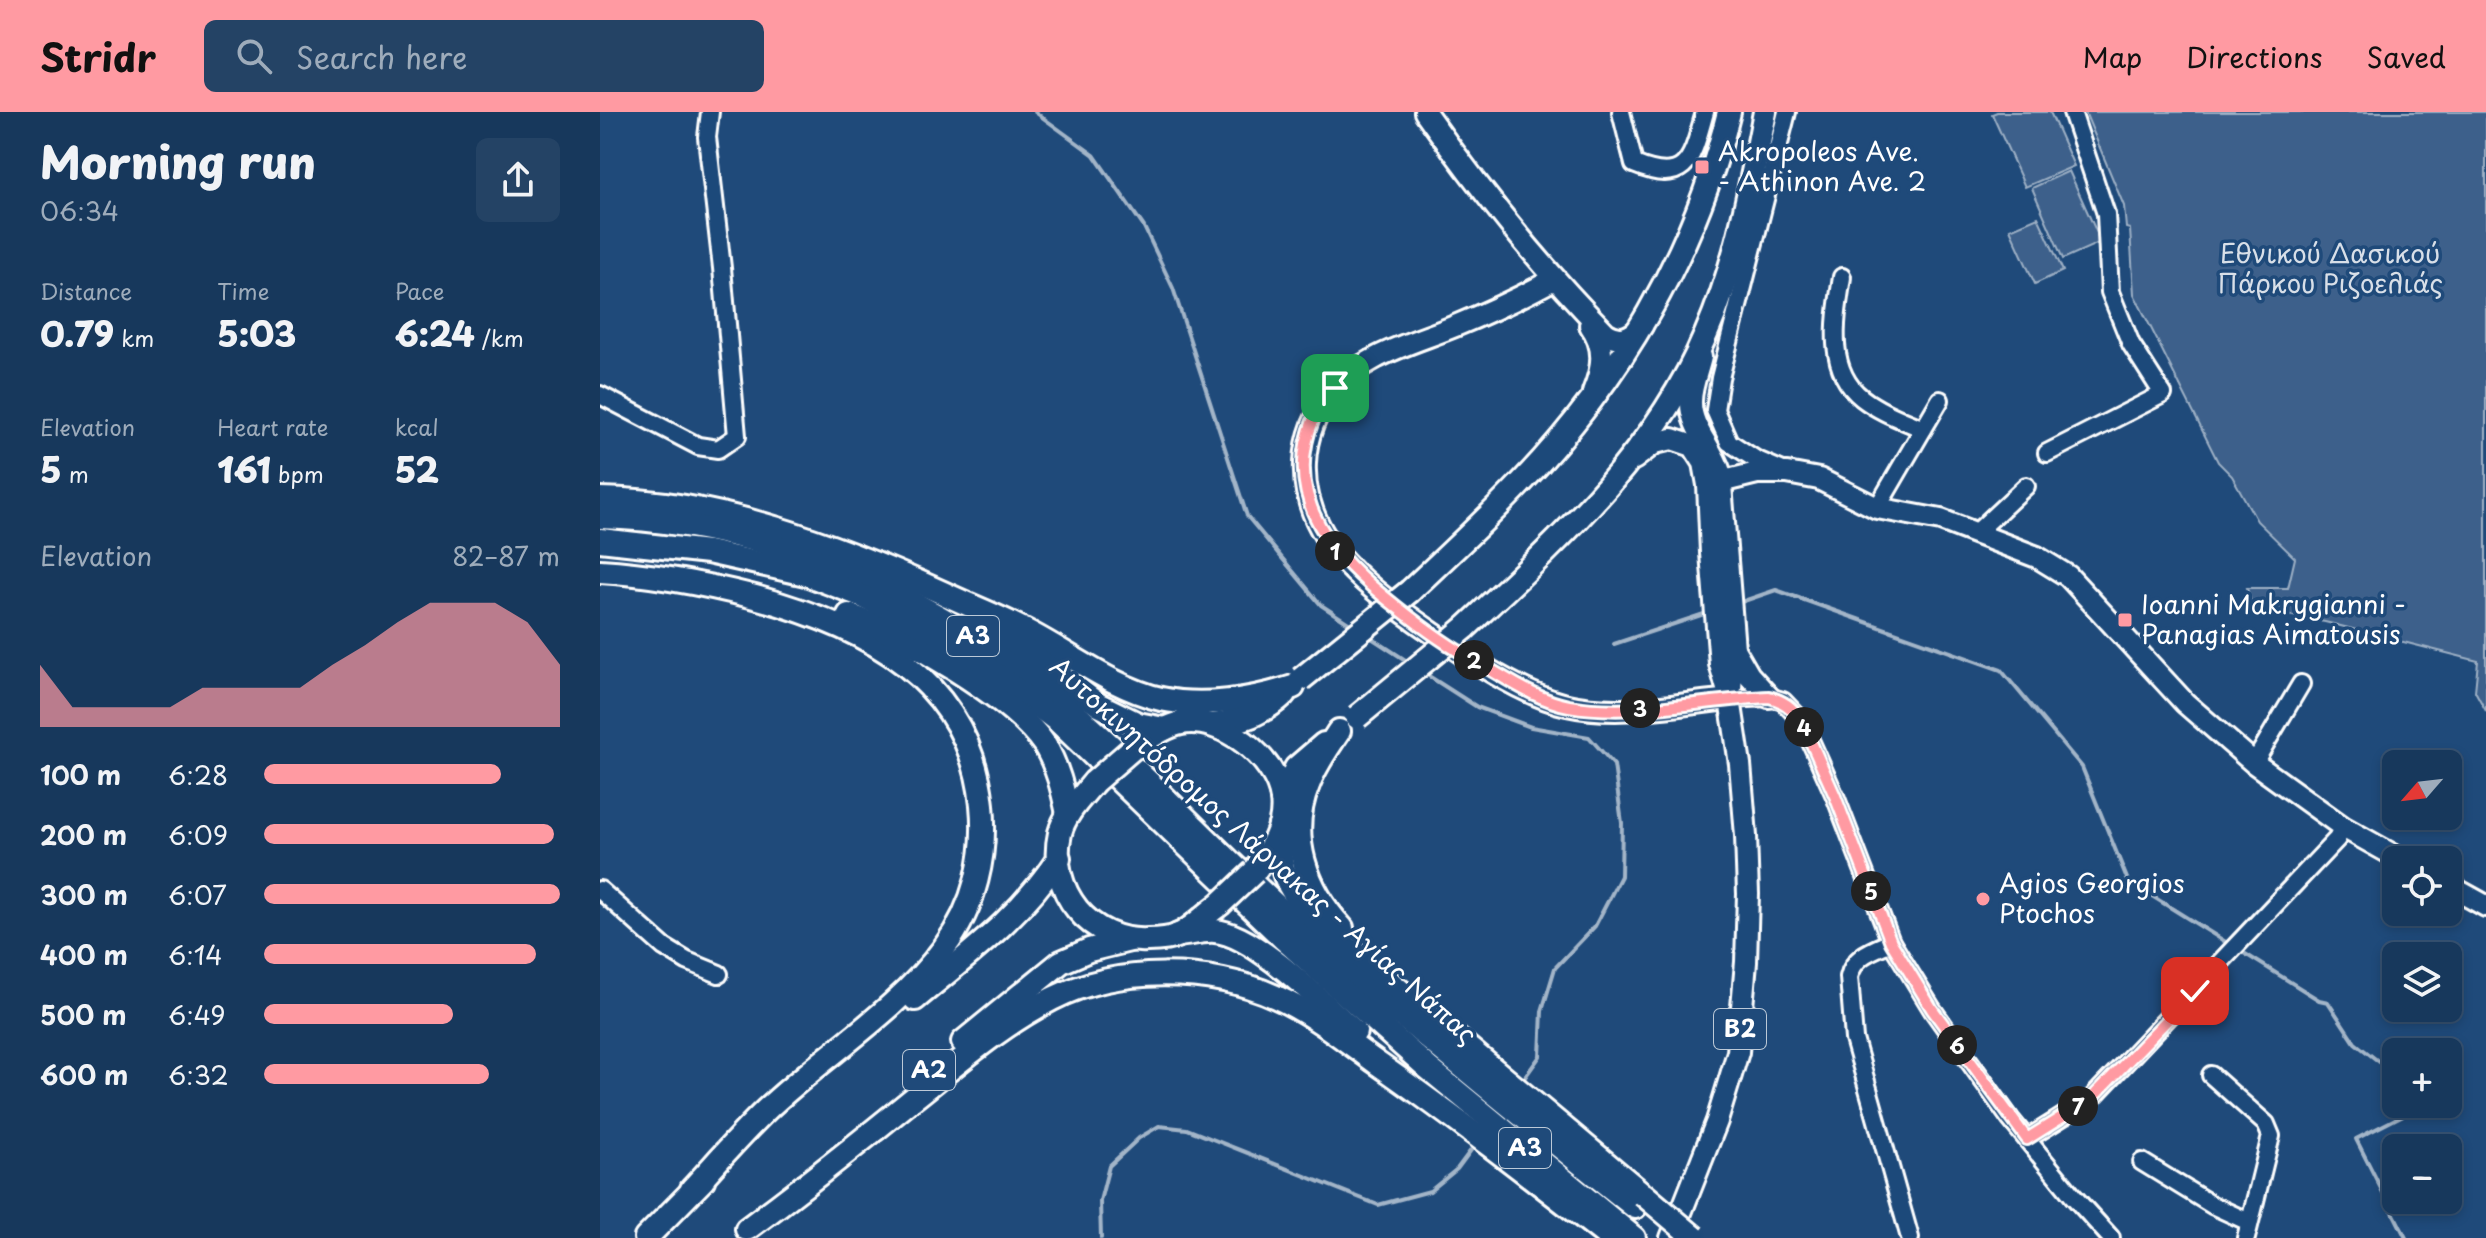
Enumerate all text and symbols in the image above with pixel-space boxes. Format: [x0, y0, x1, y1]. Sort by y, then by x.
search box [204, 20, 764, 92]
text: Stridr [40, 28, 156, 85]
icon: search [232, 34, 276, 78]
text: Search here [296, 34, 467, 79]
text: Map [2083, 35, 2142, 78]
text: Directions [2186, 35, 2323, 78]
text: Saved [2367, 35, 2446, 78]
text: Morning run [40, 128, 316, 194]
place label: Akropoleos Ave. - Athinon Ave. 2 [1718, 131, 1926, 200]
button: share [476, 138, 560, 222]
marker: Akropoleos Ave. - Athinon Ave. 2 [1693, 158, 1711, 176]
text: 06:34 [40, 191, 119, 230]
park label: Εθνικού Δασικού Πάρκου Ριζοελιάς [2217, 233, 2443, 302]
text: Distance [40, 274, 132, 307]
text: Time [217, 274, 269, 307]
text: Pace [395, 274, 444, 307]
text: 0.79 [40, 307, 114, 359]
text: 5:03 [217, 307, 296, 359]
text: 6:24 [395, 307, 475, 359]
text: km [114, 321, 154, 354]
text: /km [475, 321, 524, 354]
pin [1301, 354, 1369, 422]
icon: arrive [1313, 366, 1357, 410]
text: Elevation [40, 410, 135, 443]
text: Heart rate [217, 410, 328, 443]
text: kcal [395, 410, 439, 443]
text: 5 [40, 443, 62, 495]
text: 161 [217, 443, 271, 495]
text: 52 [395, 443, 439, 495]
text: m [62, 457, 89, 490]
text: bpm [271, 457, 324, 490]
pin: 1 [1315, 531, 1355, 571]
text: 1 [1330, 534, 1340, 567]
text: Elevation [40, 536, 152, 575]
text: 82–87 m [452, 536, 560, 575]
place label: Ioanni Makrygianni - Panagias Aimatousis [2141, 584, 2406, 653]
marker: Ioanni Makrygianni - Panagias Aimatousis [2116, 611, 2134, 629]
road number: A3 [947, 616, 999, 656]
pin: 2 [1454, 640, 1494, 680]
text: 2 [1466, 643, 1482, 676]
street label: Αυτοκινητόδρομος Λάρνακας - Αγίας Νάπας [1042, 647, 1486, 1053]
pin: 3 [1620, 688, 1660, 728]
text: 3 [1633, 691, 1647, 724]
pin: 4 [1784, 707, 1824, 747]
text: 4 [1797, 710, 1811, 743]
north arrow [2382, 750, 2462, 830]
map controls [2382, 750, 2462, 1214]
text: 100 m [40, 755, 121, 794]
text: 6:28 [168, 755, 228, 794]
text: 200 m [40, 815, 127, 854]
text: 6:09 [168, 815, 228, 854]
button: locate [2382, 846, 2462, 926]
place label: Agios Georgios Ptochos [1999, 863, 2184, 932]
pin: 5 [1851, 871, 1891, 911]
text: 5 [1864, 874, 1878, 907]
text: 300 m [40, 875, 128, 914]
text: 6:07 [168, 875, 227, 914]
marker: Agios Georgios Ptochos [1974, 890, 1992, 908]
text: 400 m [40, 935, 128, 974]
text: 6:14 [168, 935, 223, 974]
button: layers [2382, 942, 2462, 1022]
pin [2161, 957, 2229, 1025]
icon: check [2173, 969, 2217, 1013]
text: 500 m [40, 995, 126, 1034]
text: 6:49 [168, 995, 226, 1034]
road number: B2 [1714, 1009, 1766, 1049]
pin: 6 [1937, 1025, 1977, 1065]
text: 6 [1949, 1028, 1965, 1061]
button: + [2382, 1038, 2462, 1118]
road number: A2 [903, 1050, 955, 1090]
text: 600 m [40, 1055, 128, 1094]
text: 6:32 [168, 1055, 229, 1094]
pin: 7 [2058, 1086, 2098, 1126]
text: 7 [2072, 1089, 2084, 1122]
road number: A3 [1499, 1128, 1551, 1168]
button: − [2382, 1134, 2462, 1214]

